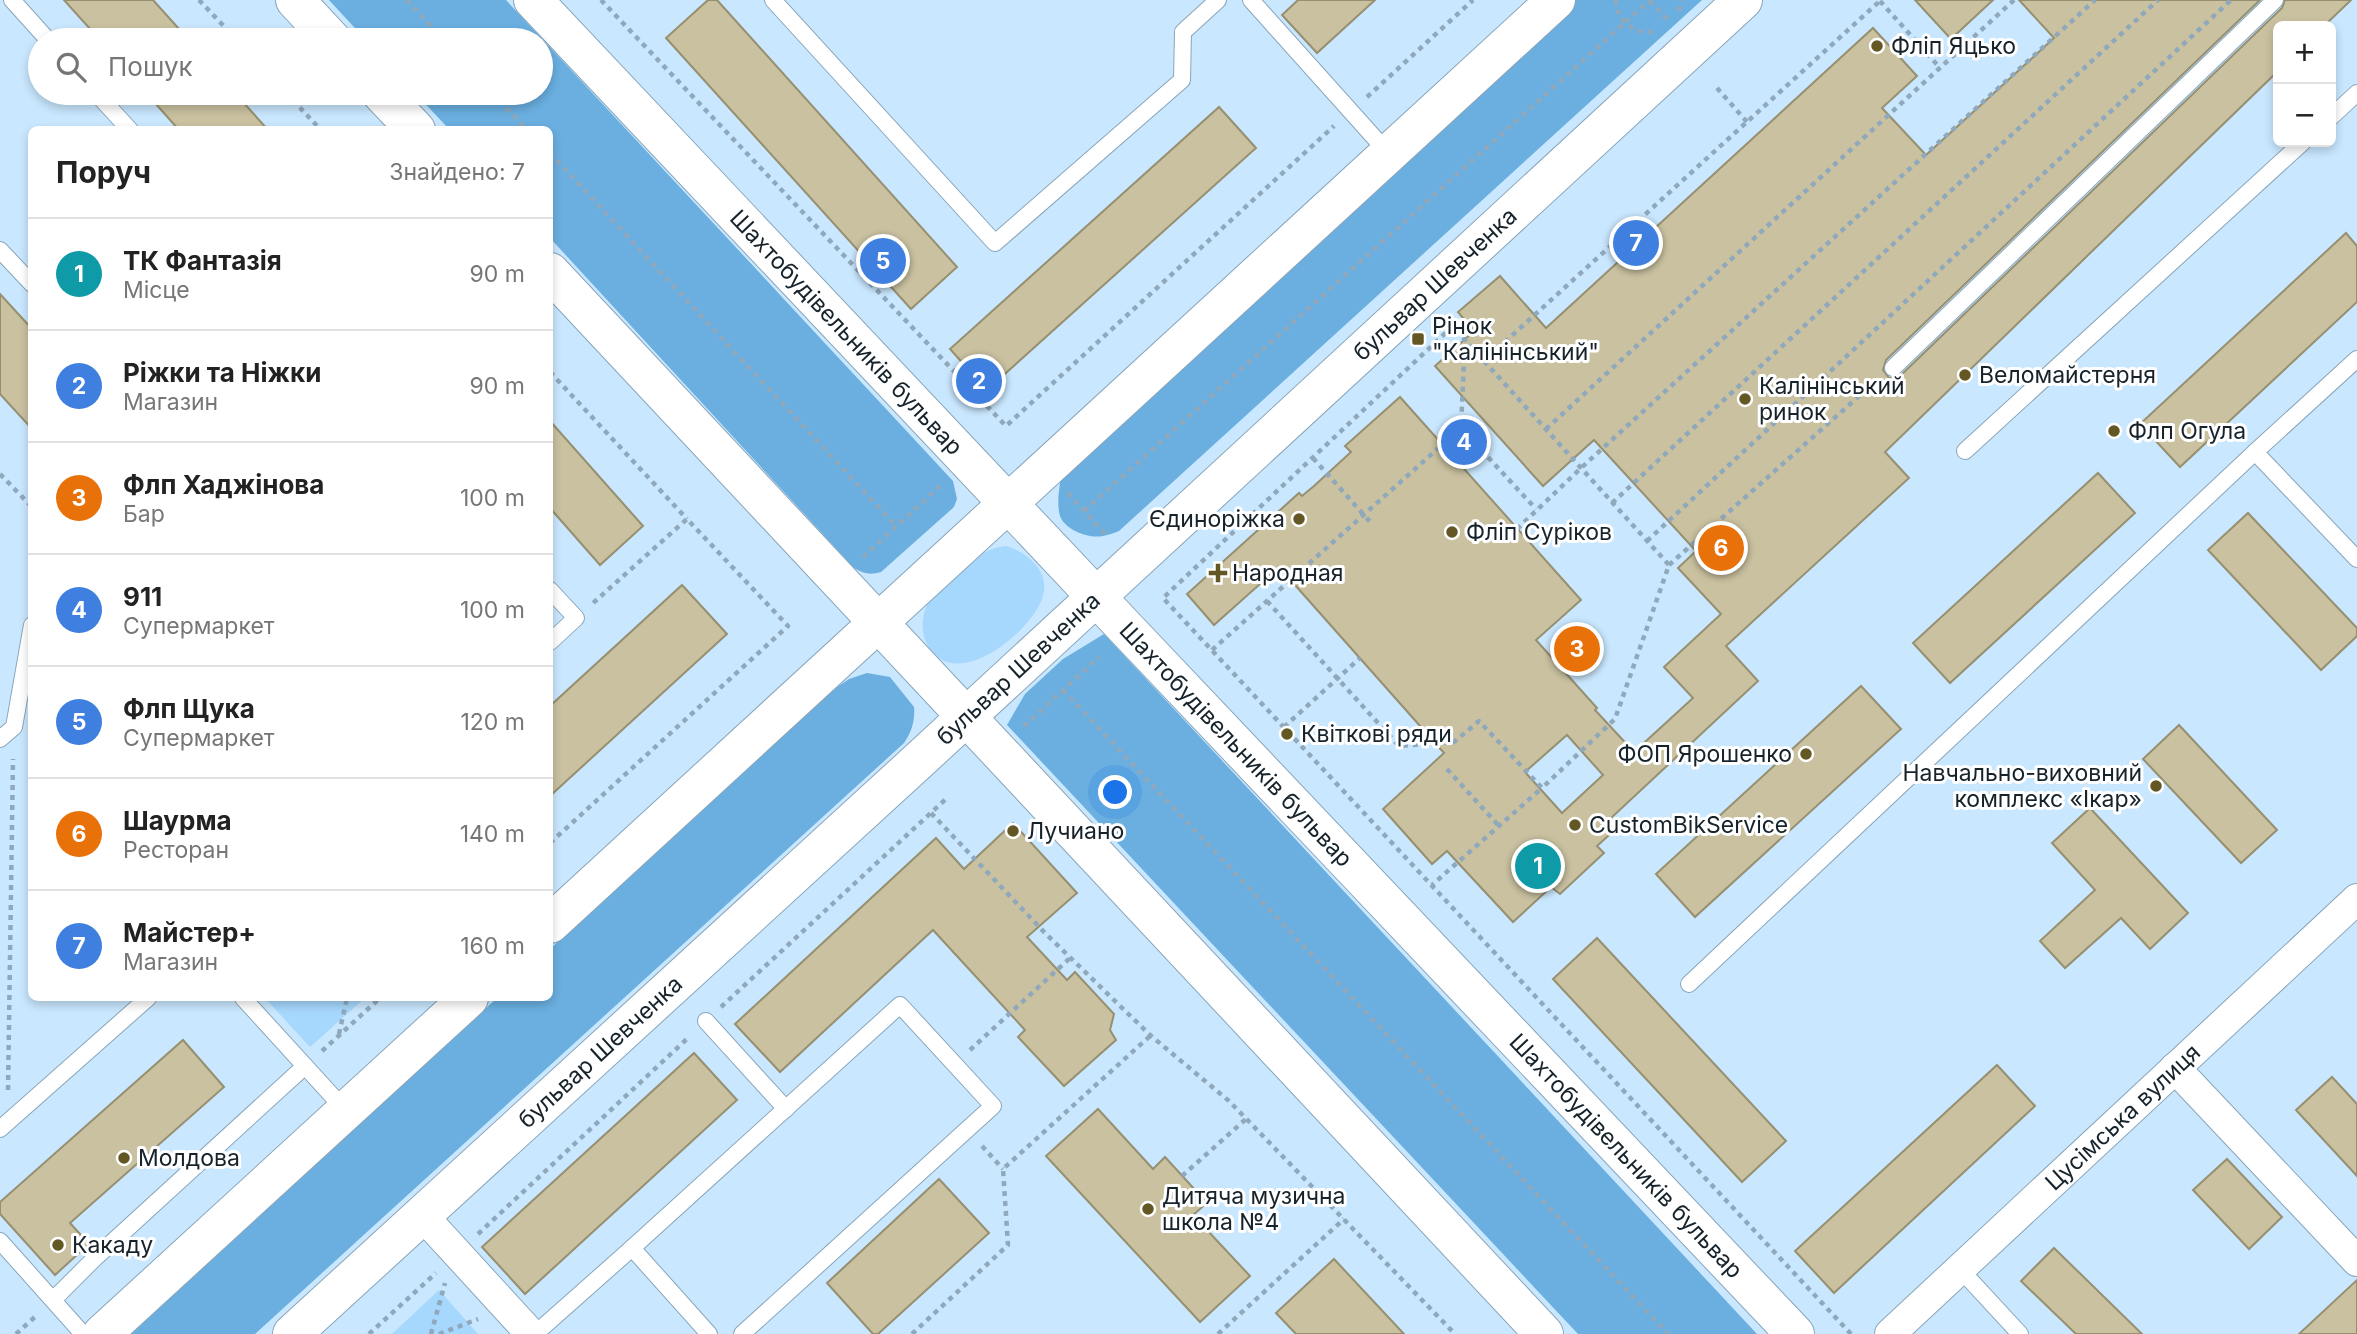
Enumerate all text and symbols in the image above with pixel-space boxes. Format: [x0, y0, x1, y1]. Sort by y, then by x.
map controls [2273, 21, 2336, 147]
button: + [2273, 21, 2336, 84]
search box [28, 28, 553, 105]
place label: Фліп Яцько [1891, 32, 2016, 60]
marker: Фліп Яцько [1869, 38, 1885, 54]
icon: search [52, 48, 90, 86]
text: Пошук [108, 51, 193, 82]
button: − [2273, 84, 2336, 147]
text: Поруч [56, 154, 151, 190]
text: Знайдено: 7 [389, 158, 525, 186]
street label: бульвар Шевченка [1348, 202, 1523, 366]
street label: Шахтобудівельників бульвар [724, 204, 969, 461]
pin: 7 [1613, 217, 1659, 269]
pin: 5 [860, 235, 906, 287]
text: ТК Фантазія [123, 245, 282, 276]
text: 1 [74, 260, 84, 288]
text: 90 m [470, 260, 525, 288]
text: Місце [123, 276, 190, 304]
place label: Рінок "Калінінський" [1432, 312, 1599, 366]
marker: Рінок "Калінінський" [1410, 331, 1426, 347]
pin: 2 [956, 355, 1002, 407]
text: Ріжки та Ніжки [123, 357, 321, 388]
place label: Веломайстерня [1979, 361, 2156, 389]
marker: Веломайстерня [1957, 367, 1973, 383]
text: 2 [72, 372, 86, 400]
text: 90 m [470, 372, 525, 400]
place label: Калінінський ринок [1759, 372, 1905, 426]
text: Магазин [123, 388, 218, 416]
marker: Калінінський ринок [1737, 391, 1753, 407]
pin: 4 [1441, 416, 1487, 468]
place label: Флп Огула [2128, 417, 2246, 445]
marker: Флп Огула [2106, 423, 2122, 439]
text: Флп Хаджінова [123, 469, 324, 500]
text: 3 [72, 484, 86, 512]
text: 100 m [460, 484, 525, 512]
text: Бар [123, 500, 165, 528]
place label: Єдиноріжка [1149, 505, 1285, 533]
marker: Єдиноріжка [1291, 511, 1307, 527]
place label: Фліп Суріков [1466, 518, 1612, 546]
pin: 6 [1698, 522, 1744, 574]
marker: Фліп Суріков [1444, 524, 1460, 540]
place label: Народная [1232, 559, 1344, 587]
marker: Народная [1210, 565, 1226, 581]
text: 911 [123, 581, 162, 612]
street label: бульвар Шевченка [931, 586, 1106, 751]
text: 4 [71, 596, 87, 624]
text: 100 m [460, 596, 525, 624]
text: Супермаркет [123, 612, 275, 640]
street label: Шахтобудівельників бульвар [1114, 616, 1359, 873]
pin: 3 [1554, 623, 1600, 675]
text: Флп Щука [123, 693, 255, 724]
text: 5 [72, 708, 86, 736]
text: 120 m [460, 708, 525, 736]
place label: Квіткові ряди [1301, 720, 1452, 748]
text: Супермаркет [123, 724, 275, 752]
marker: Квіткові ряди [1279, 726, 1295, 742]
place label: ФОП Ярошенко [1617, 740, 1792, 768]
marker: ФОП Ярошенко [1798, 746, 1814, 762]
place label: Навчально-виховний комплекс «Ікар» [1903, 759, 2142, 813]
your location [1098, 775, 1132, 809]
marker: Навчально-виховний комплекс «Ікар» [2148, 778, 2164, 794]
text: Шаурма [123, 805, 232, 836]
place label: CustomBikService [1589, 811, 1788, 839]
place label: Лучиано [1027, 817, 1124, 845]
marker: CustomBikService [1567, 817, 1583, 833]
text: 6 [72, 820, 86, 848]
text: 140 m [460, 820, 525, 848]
marker: Лучиано [1005, 823, 1021, 839]
text: Ресторан [123, 836, 229, 864]
pin: 1 [1515, 840, 1561, 892]
text: Майстер+ [123, 917, 256, 948]
text: 7 [72, 932, 86, 960]
text: 160 m [460, 932, 525, 960]
text: Магазин [123, 948, 218, 976]
street label: бульвар Шевченка [513, 970, 688, 1134]
street label: Шахтобудівельників бульвар [1504, 1028, 1749, 1284]
street label: Цусімська вулиця [2039, 1038, 2206, 1196]
place label: Молдова [138, 1144, 240, 1172]
marker: Молдова [116, 1150, 132, 1166]
place label: Дитяча музична школа №4 [1162, 1182, 1346, 1236]
marker: Дитяча музична школа №4 [1140, 1201, 1156, 1217]
place label: Какаду [72, 1231, 153, 1259]
marker: Какаду [50, 1237, 66, 1253]

